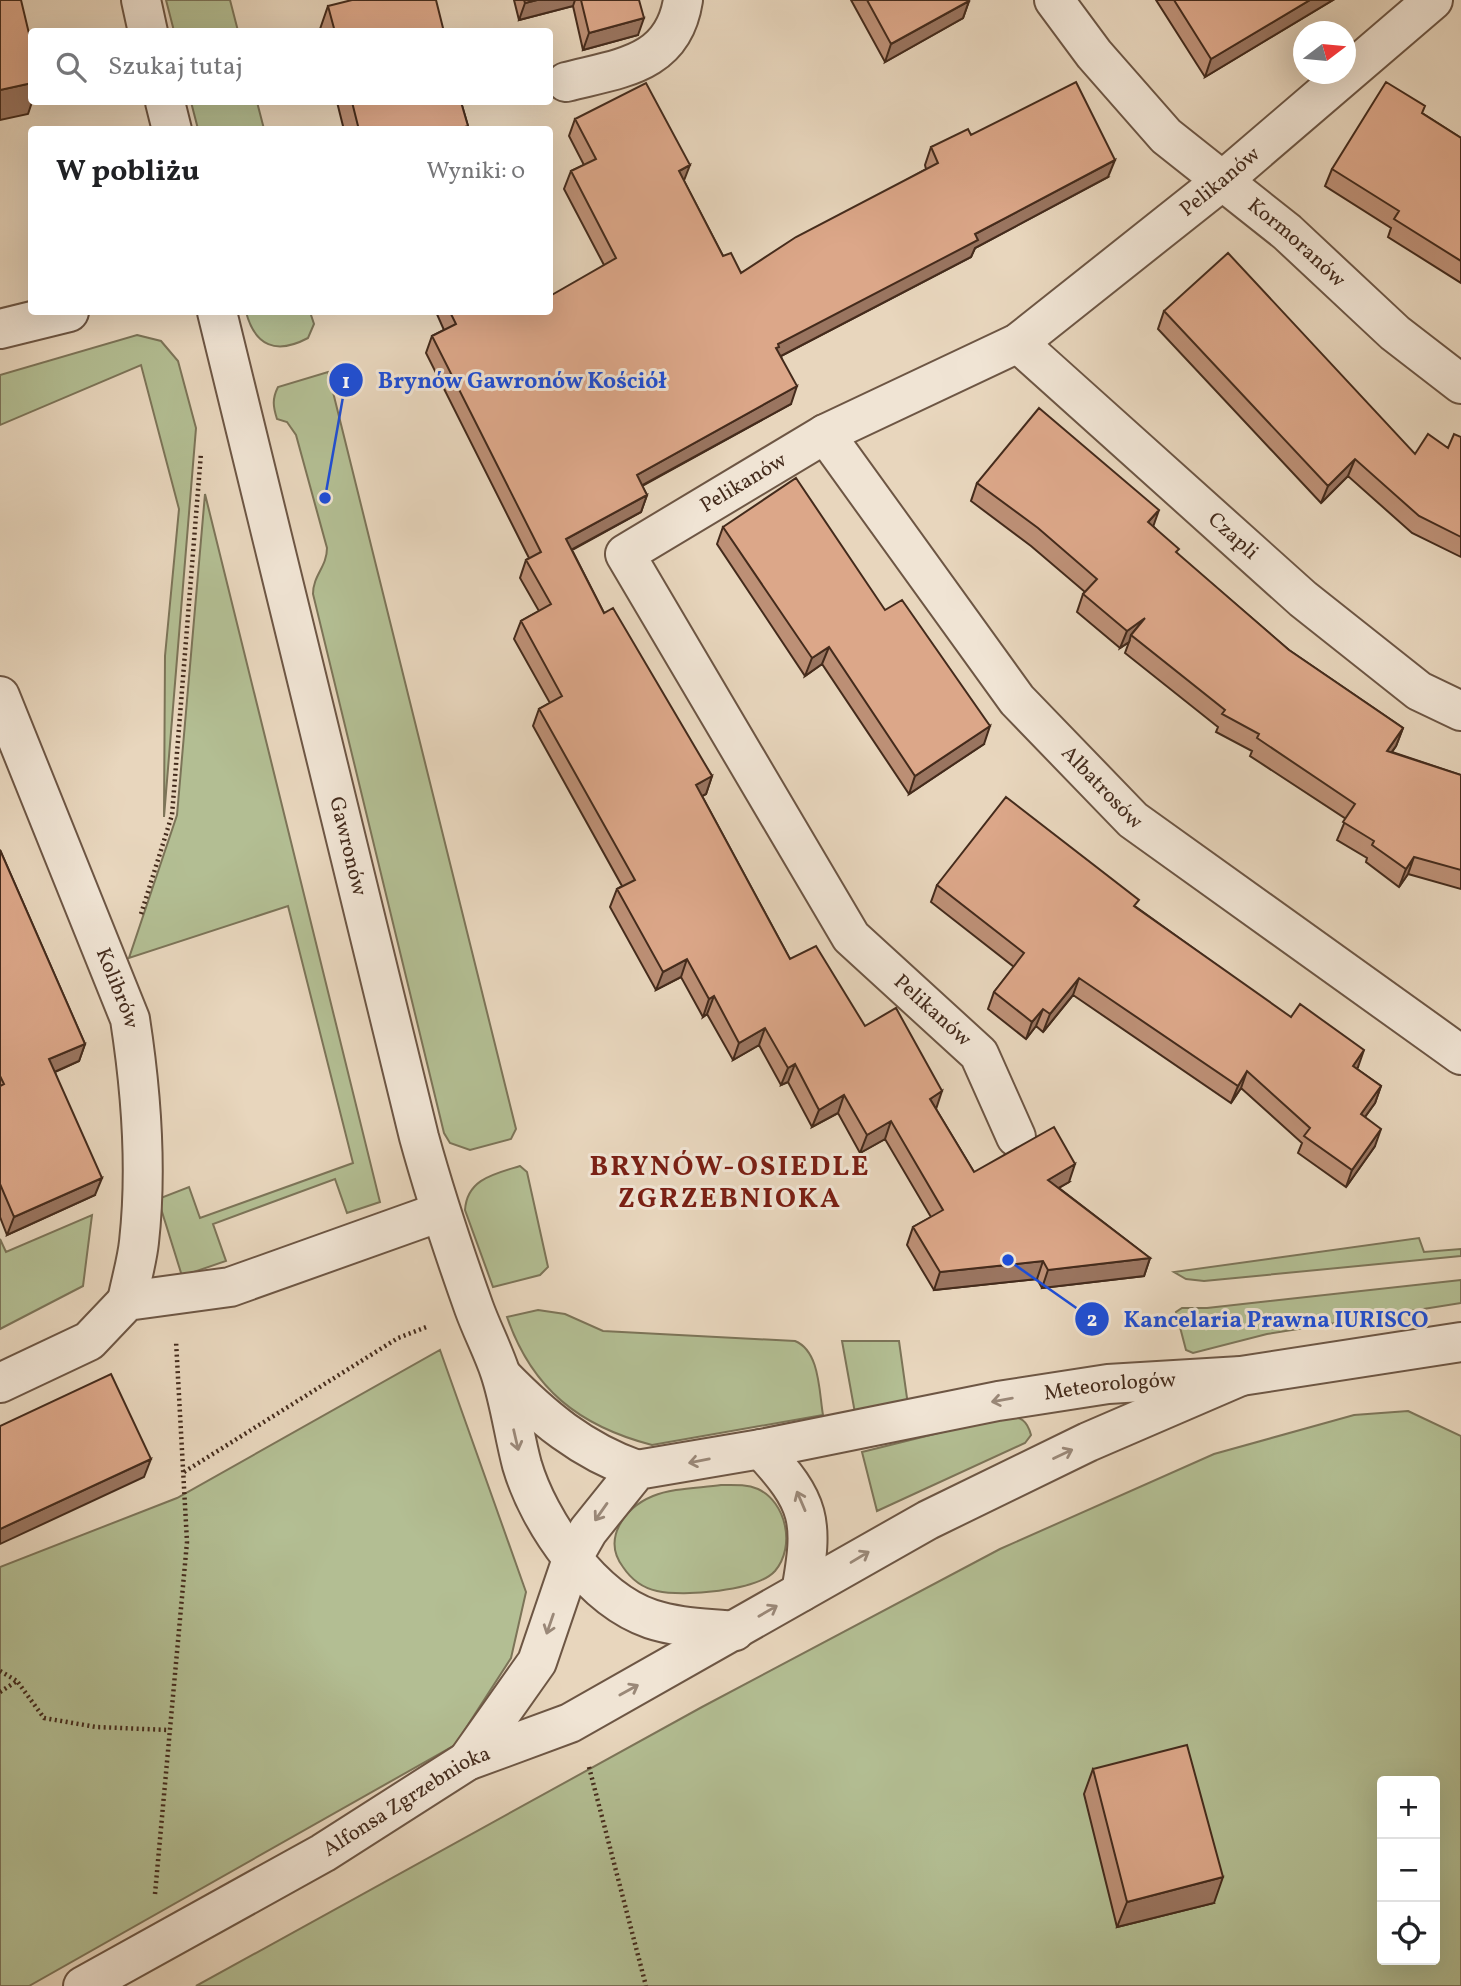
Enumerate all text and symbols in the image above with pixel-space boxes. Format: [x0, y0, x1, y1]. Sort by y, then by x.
north arrow [1293, 21, 1356, 84]
search box [28, 28, 553, 105]
icon: search [52, 48, 90, 86]
text: Szukaj tutaj [108, 49, 243, 85]
street label: Pelikanów [1174, 140, 1266, 224]
text: W pobliżu [56, 151, 199, 193]
text: Wyniki: 0 [426, 156, 525, 188]
street label: Kormoranów [1241, 191, 1352, 294]
callout: Brynów Gawronów Kościół [328, 358, 680, 402]
text: Brynów Gawronów Kościół [378, 366, 667, 398]
text: 1 [342, 368, 350, 397]
street label: Pelikanów [695, 446, 792, 520]
street label: Czapli [1201, 506, 1265, 567]
street label: Albatrosów [1054, 739, 1148, 837]
street label: Gawronów [322, 794, 374, 899]
street label: Kolibrów [88, 944, 146, 1030]
street label: Pelikanów [887, 968, 977, 1054]
district label: BRYNÓW-OSIEDLE ZGRZEBNIOKA [589, 1148, 871, 1219]
callout: Kancelaria Prawna IURISCO [1074, 1297, 1442, 1341]
text: Kancelaria Prawna IURISCO [1123, 1305, 1429, 1337]
text: 2 [1087, 1306, 1097, 1335]
street label: Meteorologów [1042, 1365, 1177, 1408]
one-way arrow [991, 1394, 1014, 1407]
one-way arrow [511, 1429, 524, 1451]
one-way arrow [1052, 1447, 1073, 1460]
one-way arrow [688, 1455, 711, 1468]
one-way arrow [794, 1491, 807, 1512]
one-way arrow [594, 1502, 608, 1521]
one-way arrow [849, 1550, 870, 1563]
one-way arrow [758, 1604, 778, 1618]
one-way arrow [543, 1613, 556, 1635]
one-way arrow [618, 1683, 639, 1696]
street label: Alfonsa Zgrzebnioka [317, 1739, 494, 1864]
map controls [1377, 1776, 1440, 1965]
button: + [1377, 1776, 1440, 1839]
button: − [1377, 1839, 1440, 1902]
button: locate [1377, 1902, 1440, 1965]

